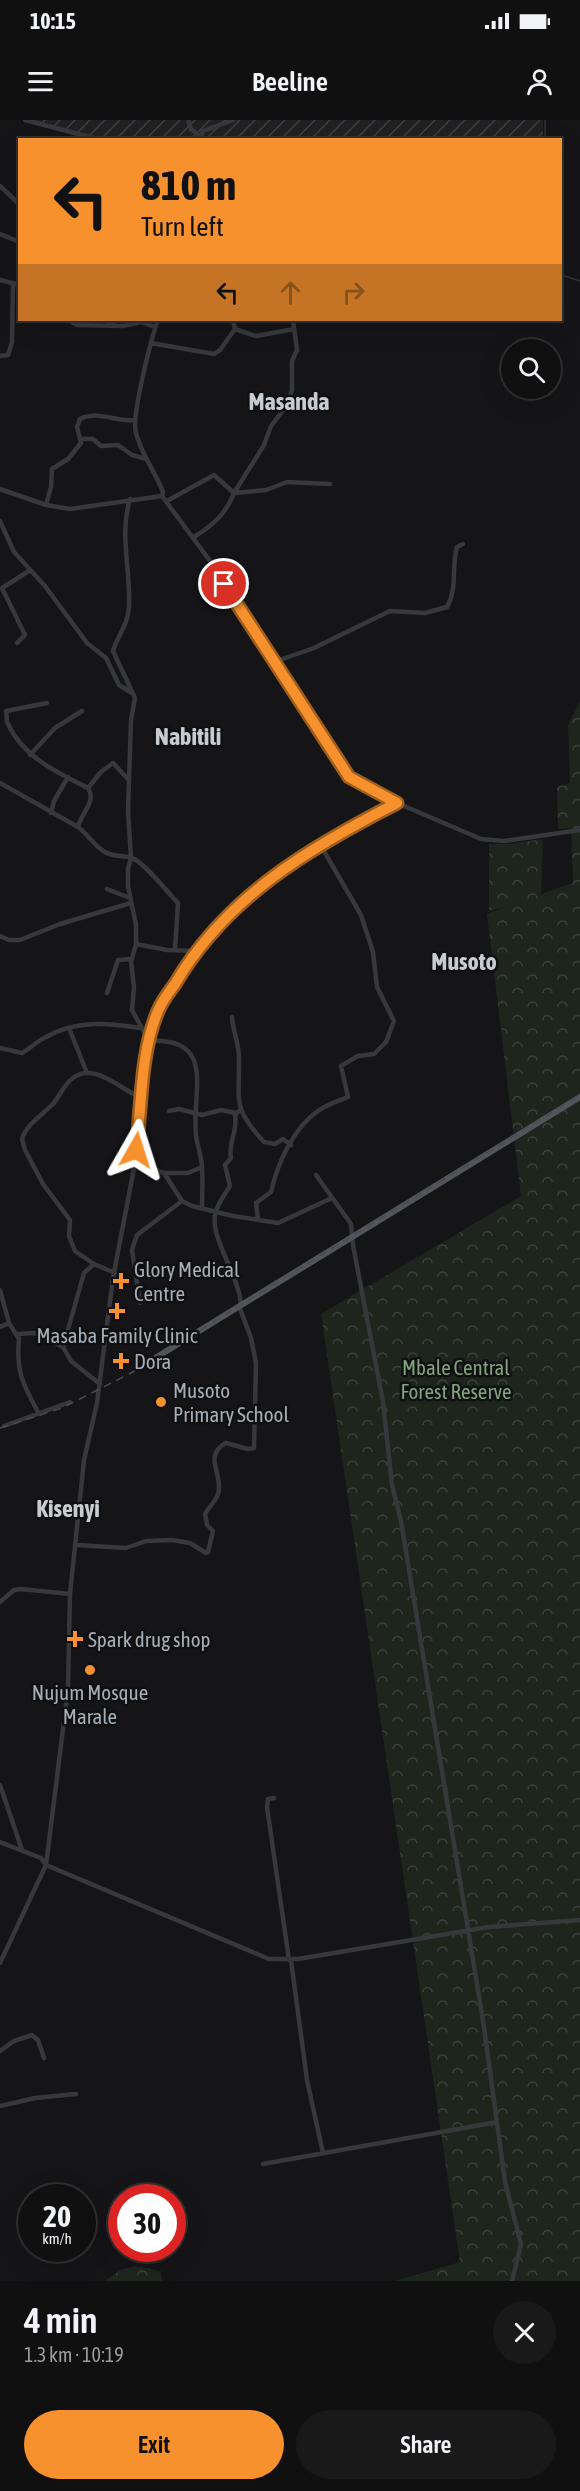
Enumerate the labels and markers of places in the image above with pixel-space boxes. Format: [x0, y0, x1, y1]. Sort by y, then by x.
pin [198, 558, 249, 609]
place label: Glory Medical Centre [134, 1257, 240, 1305]
marker: Glory Medical Centre [112, 1272, 130, 1290]
marker: Masaba Family Clinic [108, 1302, 126, 1320]
place label: Masaba Family Clinic [37, 1323, 198, 1347]
place label: Dora [134, 1349, 171, 1373]
marker: Dora [112, 1352, 130, 1370]
place label: Musoto Primary School [173, 1378, 289, 1426]
marker: Musoto Primary School [154, 1395, 168, 1409]
place label: Spark drug shop [88, 1627, 211, 1651]
marker: Spark drug shop [66, 1630, 84, 1648]
marker: Nujum Mosque Marale [83, 1663, 97, 1677]
place label: Nujum Mosque Marale [32, 1680, 148, 1728]

